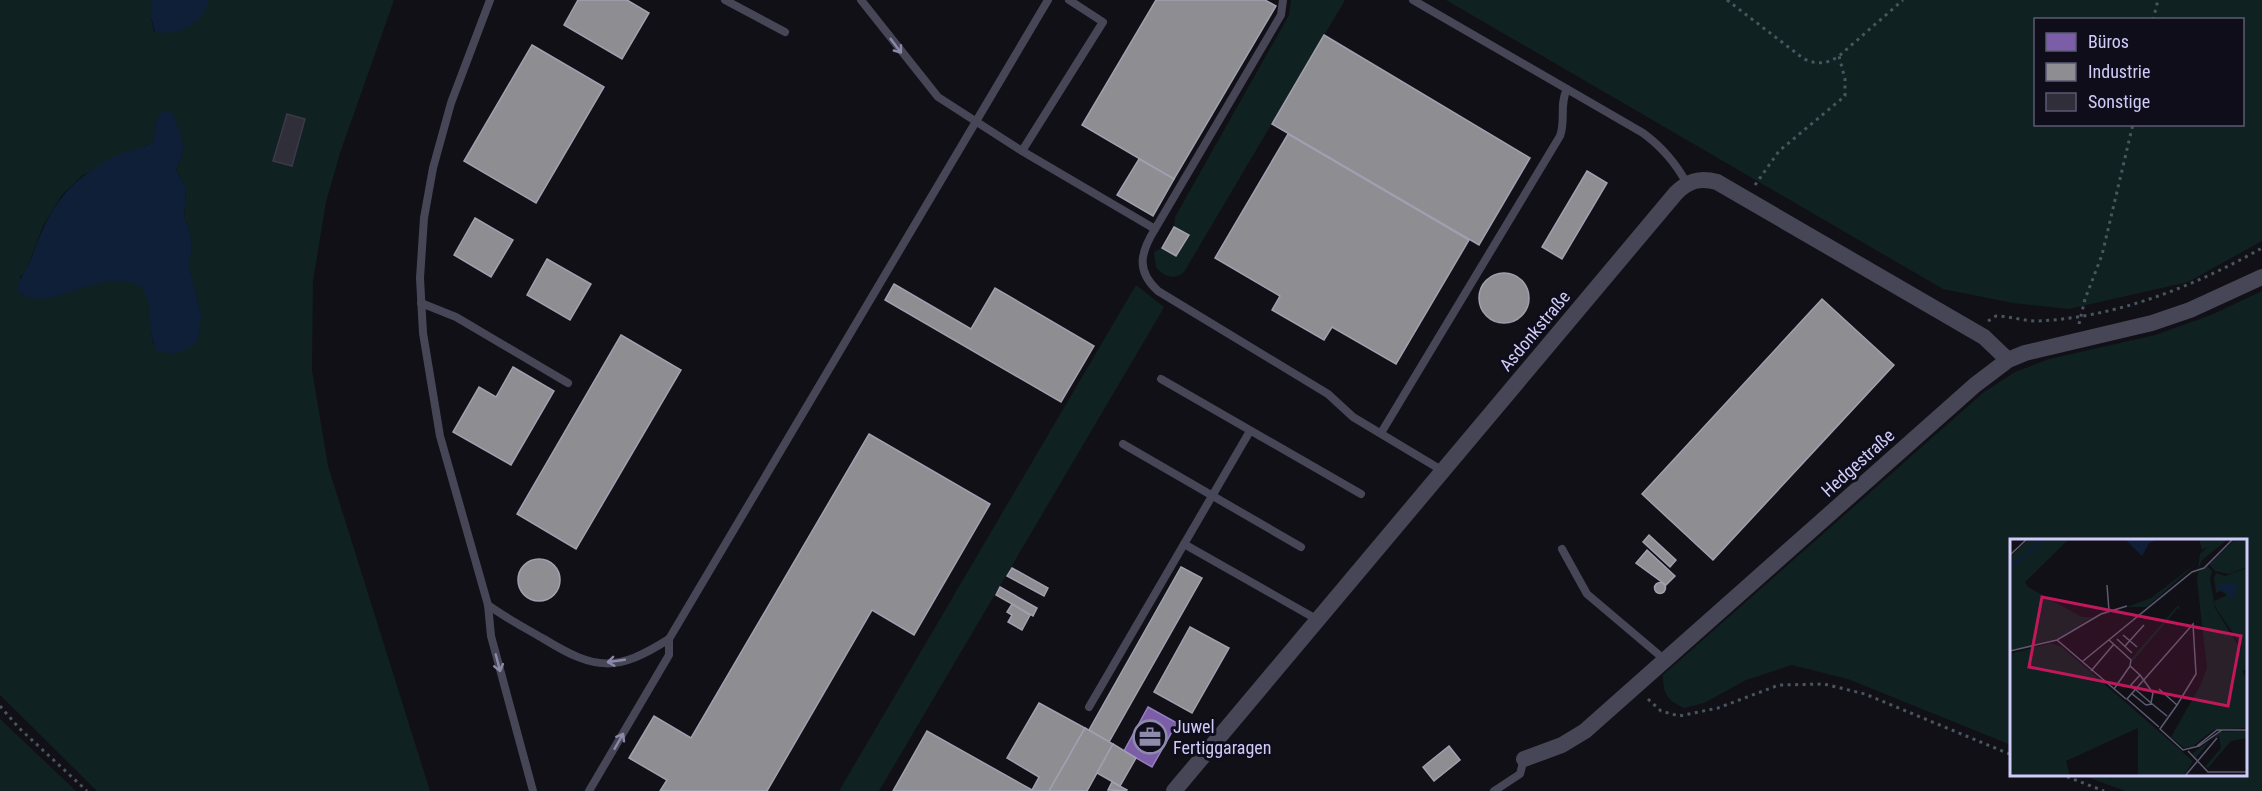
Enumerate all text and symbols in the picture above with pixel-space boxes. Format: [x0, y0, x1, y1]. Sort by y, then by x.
legend [2034, 18, 2244, 126]
text: Büros [2088, 31, 2129, 52]
one-way arrow [890, 38, 903, 54]
text: Industrie [2088, 61, 2150, 82]
text: Sonstige [2088, 91, 2150, 112]
street label: Asdonkstraße [1495, 286, 1574, 375]
street label: Hedgestraße [1817, 424, 1898, 501]
inset map [2010, 539, 2247, 776]
one-way arrow [493, 653, 504, 672]
one-way arrow [607, 656, 626, 667]
place label: Juwel Fertiggaragen [1173, 716, 1271, 758]
office icon: Juwel Fertiggaragen [1132, 719, 1168, 755]
one-way arrow [613, 732, 625, 749]

